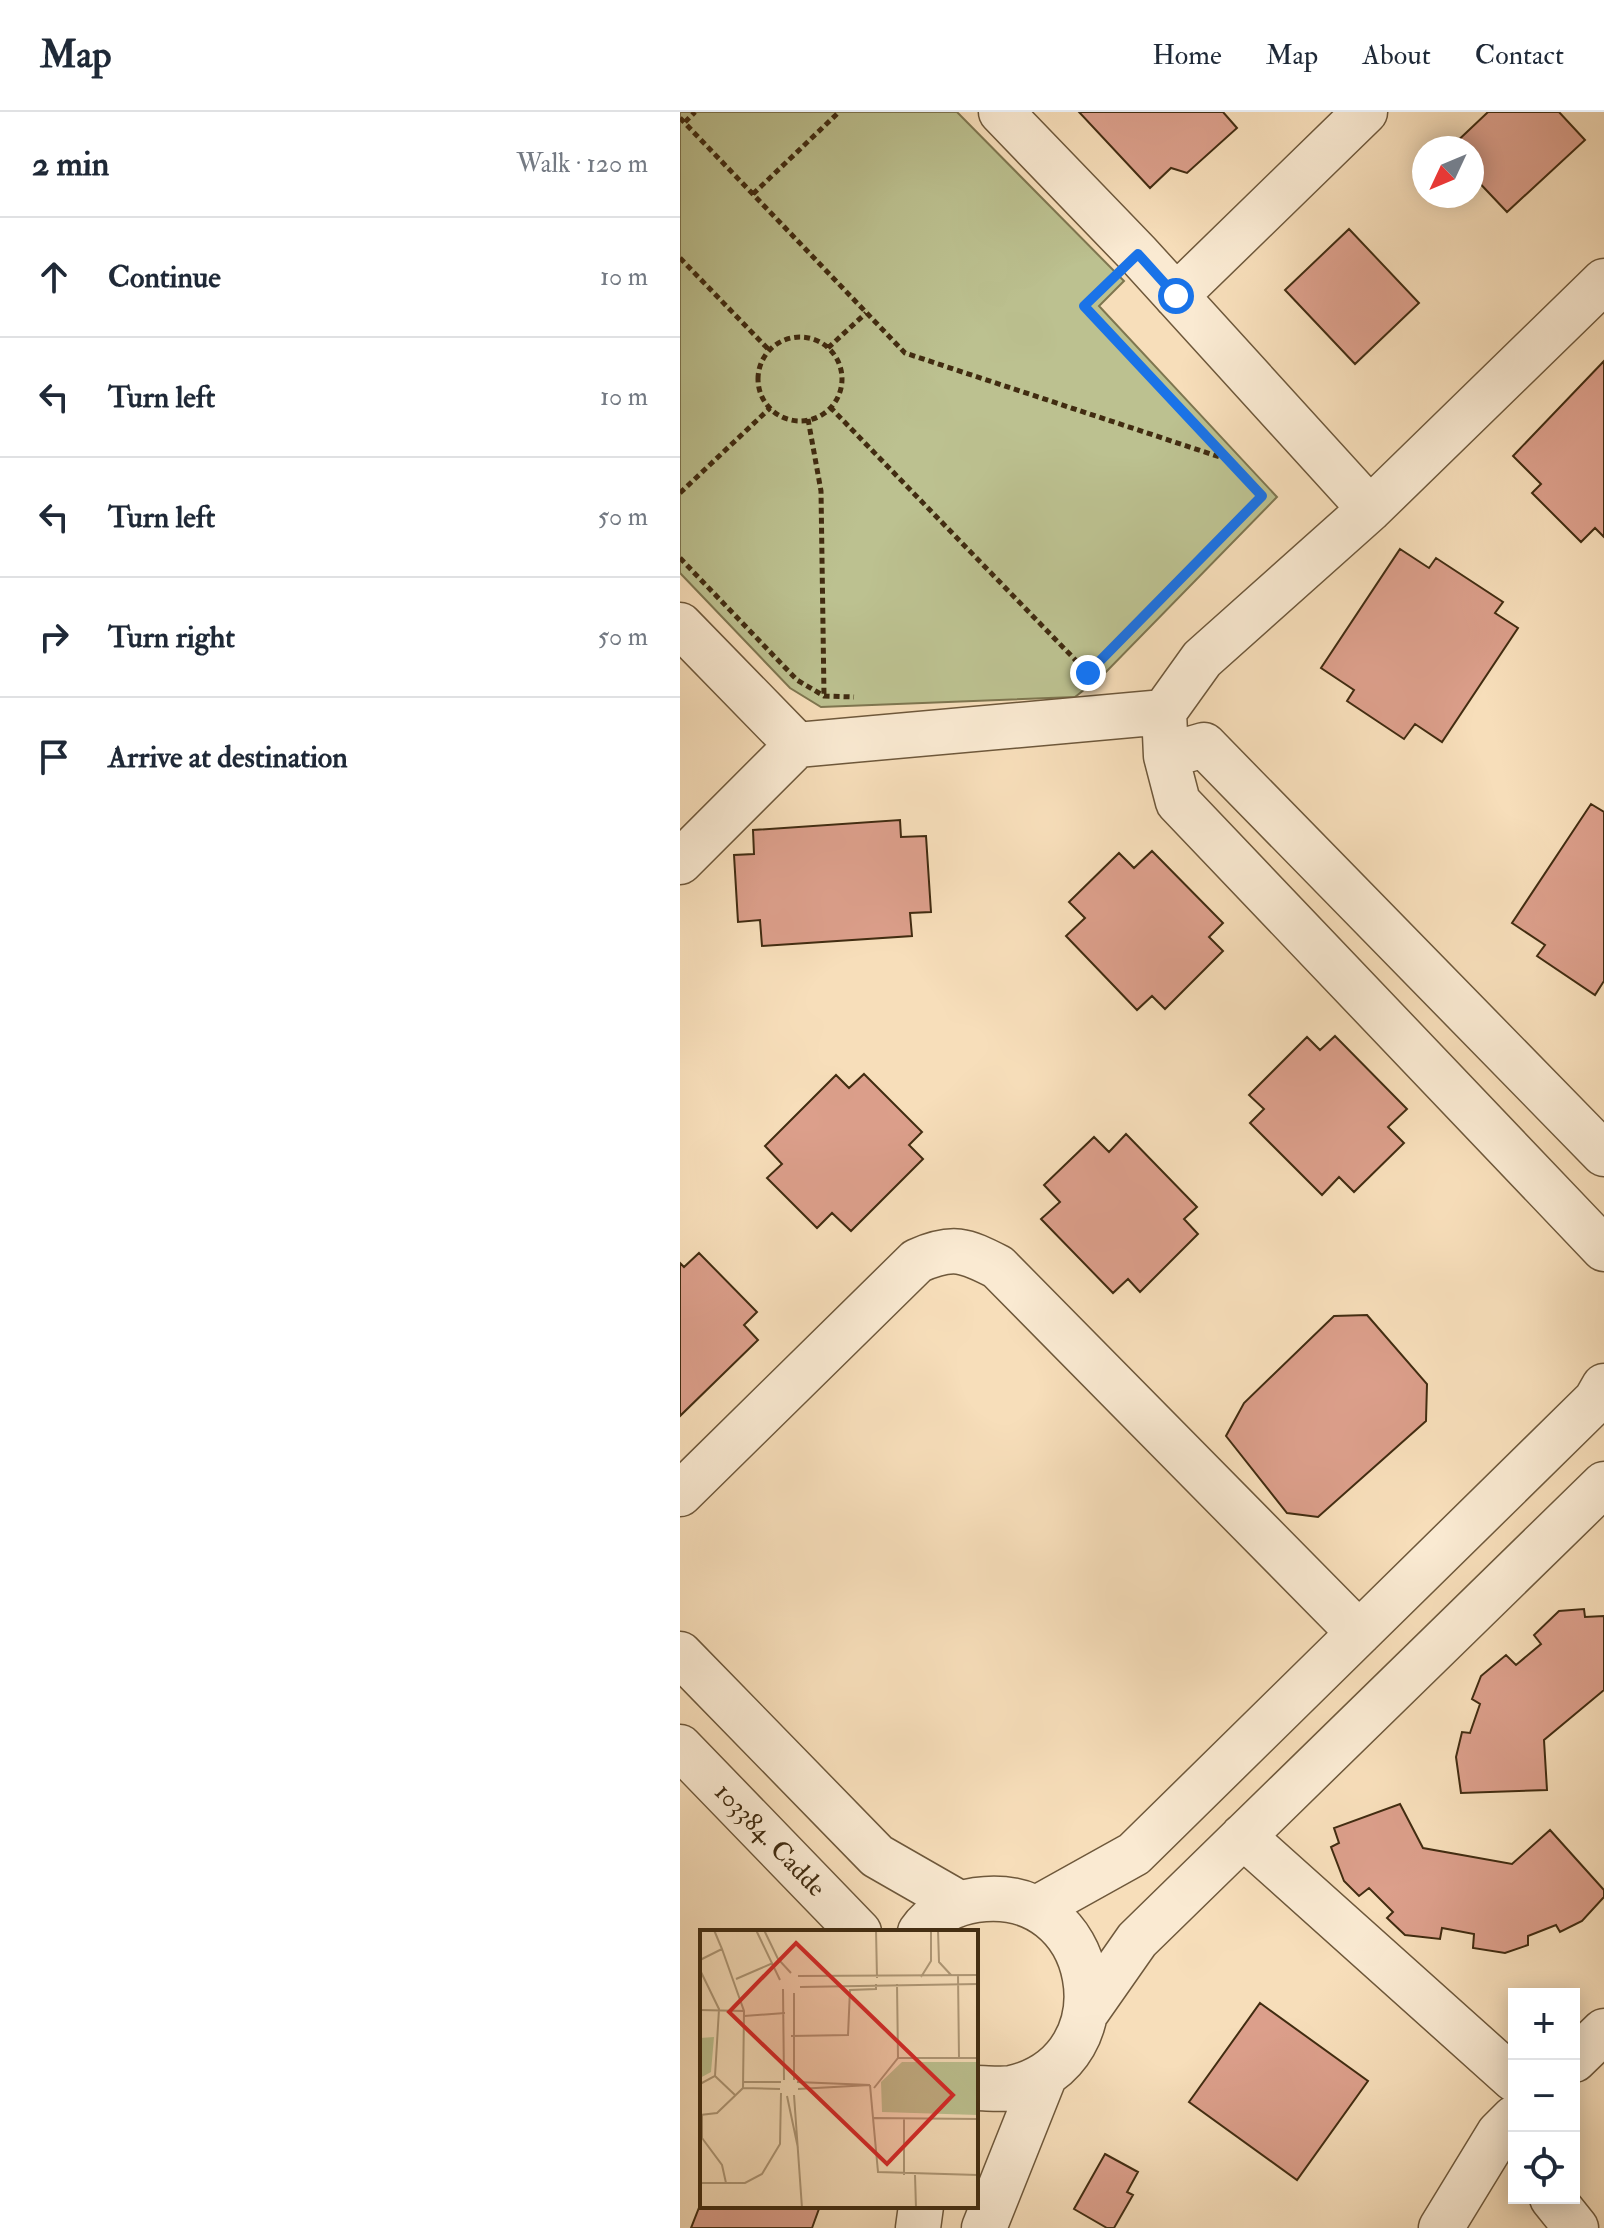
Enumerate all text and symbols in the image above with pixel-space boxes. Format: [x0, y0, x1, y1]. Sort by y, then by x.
text: Map [40, 31, 111, 79]
text: Home [1152, 38, 1222, 73]
text: Map [1266, 38, 1318, 73]
text: About [1362, 38, 1431, 73]
text: Contact [1475, 38, 1564, 73]
north arrow [1412, 136, 1484, 208]
text: 2 min [32, 143, 109, 186]
text: Walk · 120 m [517, 148, 648, 180]
icon: ahead [32, 255, 76, 299]
text: Continue [108, 259, 221, 296]
text: 10 m [600, 261, 648, 293]
route start [1158, 278, 1194, 314]
icon: left [32, 375, 76, 419]
text: Turn left [108, 379, 215, 416]
text: 10 m [600, 381, 648, 413]
icon: left [32, 495, 76, 539]
text: Turn left [108, 499, 215, 536]
text: 50 m [598, 501, 648, 533]
icon: right [32, 615, 76, 659]
text: Turn right [108, 619, 235, 656]
text: 50 m [598, 621, 648, 653]
route end [1070, 655, 1106, 691]
icon: arrive [32, 735, 76, 779]
text: Arrive at destination [108, 739, 348, 776]
street label: 103384. Cadde [708, 1776, 832, 1904]
inset map [700, 1930, 978, 2208]
map controls [1508, 1988, 1580, 2204]
button: + [1508, 1988, 1580, 2060]
button: − [1508, 2060, 1580, 2132]
button: locate [1508, 2132, 1580, 2204]

